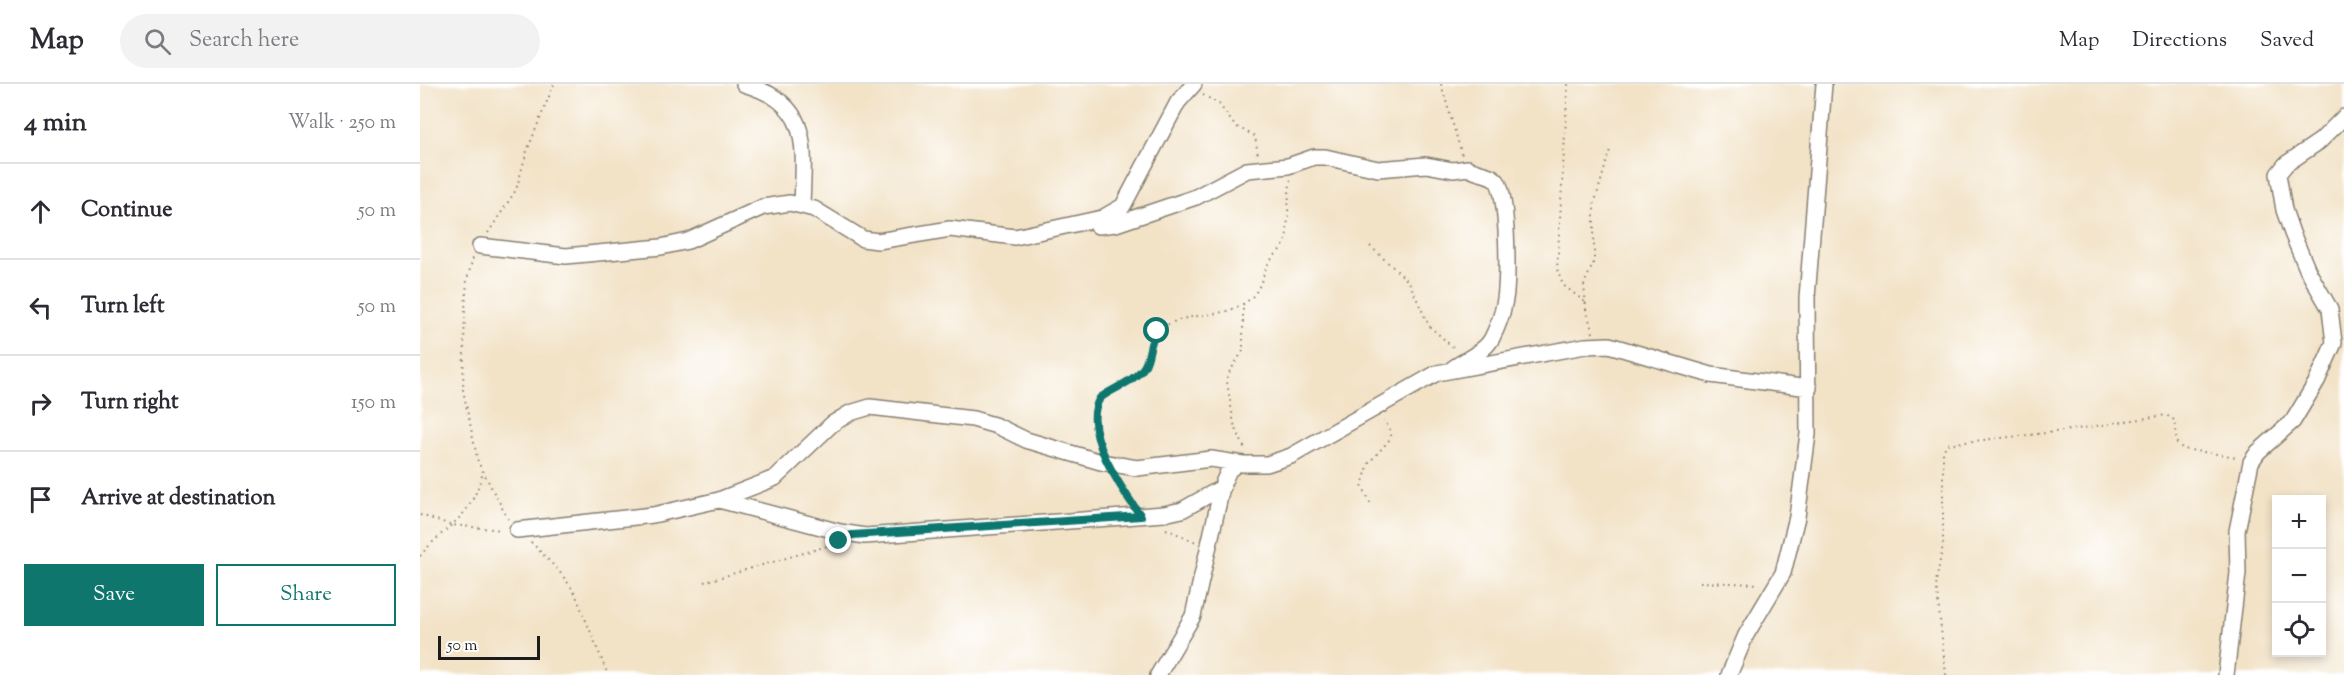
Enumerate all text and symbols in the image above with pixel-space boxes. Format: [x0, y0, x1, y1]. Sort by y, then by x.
search box [120, 14, 540, 68]
text: Map [30, 21, 84, 61]
icon: search [141, 25, 174, 58]
text: Search here [189, 25, 299, 57]
text: Map [2059, 26, 2099, 56]
text: Directions [2132, 26, 2227, 56]
text: Saved [2260, 26, 2314, 56]
text: 4 min [24, 105, 87, 142]
text: Walk · 250 m [288, 109, 396, 138]
icon: ahead [24, 195, 57, 228]
text: Continue [81, 195, 172, 227]
text: 50 m [358, 197, 396, 226]
icon: left [24, 291, 57, 324]
text: Turn left [81, 291, 164, 323]
text: 50 m [358, 293, 396, 322]
route start [1143, 317, 1169, 343]
icon: right [24, 387, 57, 420]
text: Turn right [81, 387, 178, 419]
text: 150 m [351, 389, 396, 418]
icon: arrive [24, 483, 57, 516]
text: Arrive at destination [81, 483, 276, 515]
map controls [2272, 495, 2326, 657]
button: + [2272, 495, 2326, 549]
route end [825, 527, 851, 553]
button: − [2272, 549, 2326, 603]
button: Save [24, 564, 204, 626]
button: Share [216, 564, 396, 626]
button: locate [2272, 603, 2326, 657]
scale bar [438, 633, 540, 660]
text: 50 m [447, 635, 478, 658]

